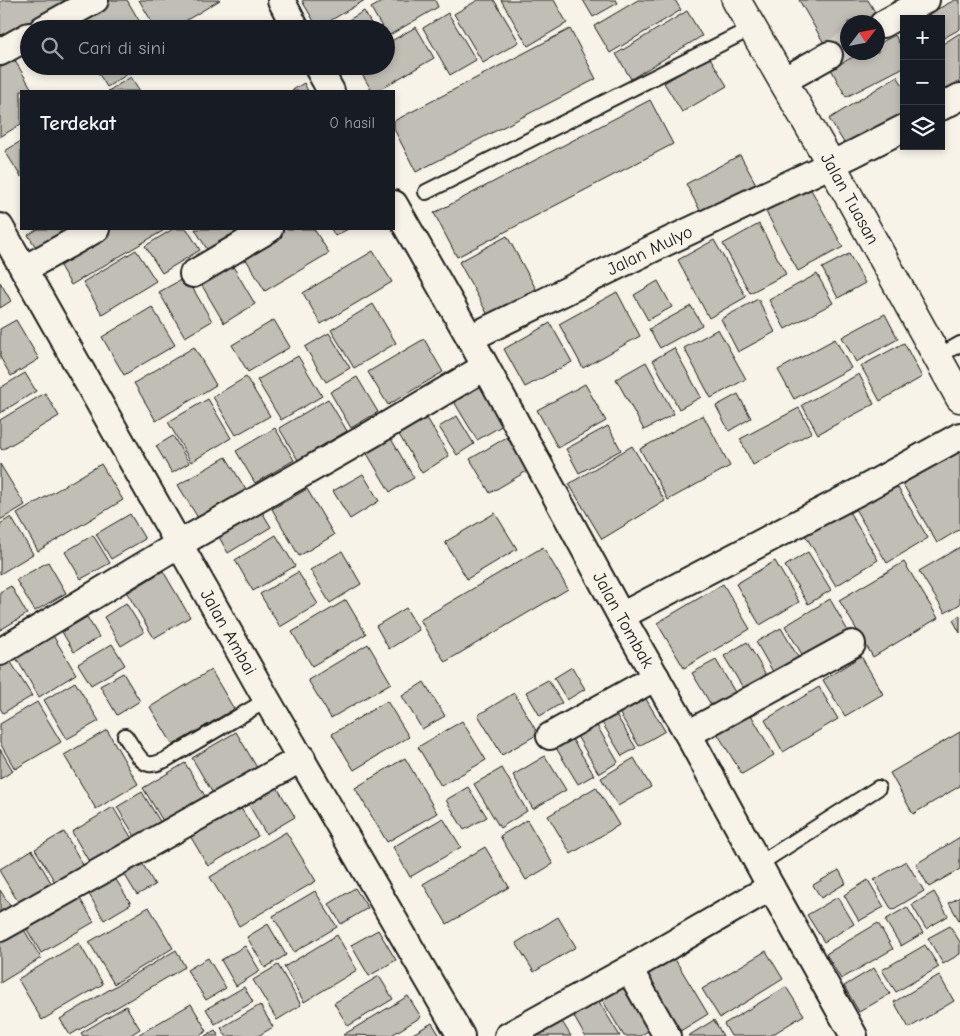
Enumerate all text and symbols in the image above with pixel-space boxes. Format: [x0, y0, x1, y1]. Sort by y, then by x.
north arrow [840, 15, 885, 60]
map controls [900, 15, 945, 150]
button: + [900, 15, 945, 60]
search box [20, 20, 395, 75]
icon: search [38, 34, 66, 62]
text: Cari di sini [78, 37, 165, 59]
button: − [900, 60, 945, 105]
button: layers [900, 105, 945, 150]
text: Terdekat [40, 111, 116, 135]
text: 0 hasil [329, 114, 375, 132]
street label: Jalan Tuasan [816, 149, 883, 248]
street label: Jalan Mulyo [604, 221, 696, 280]
street label: Jalan Tombak [588, 568, 658, 672]
street label: Jalan Ambai [196, 586, 261, 679]

